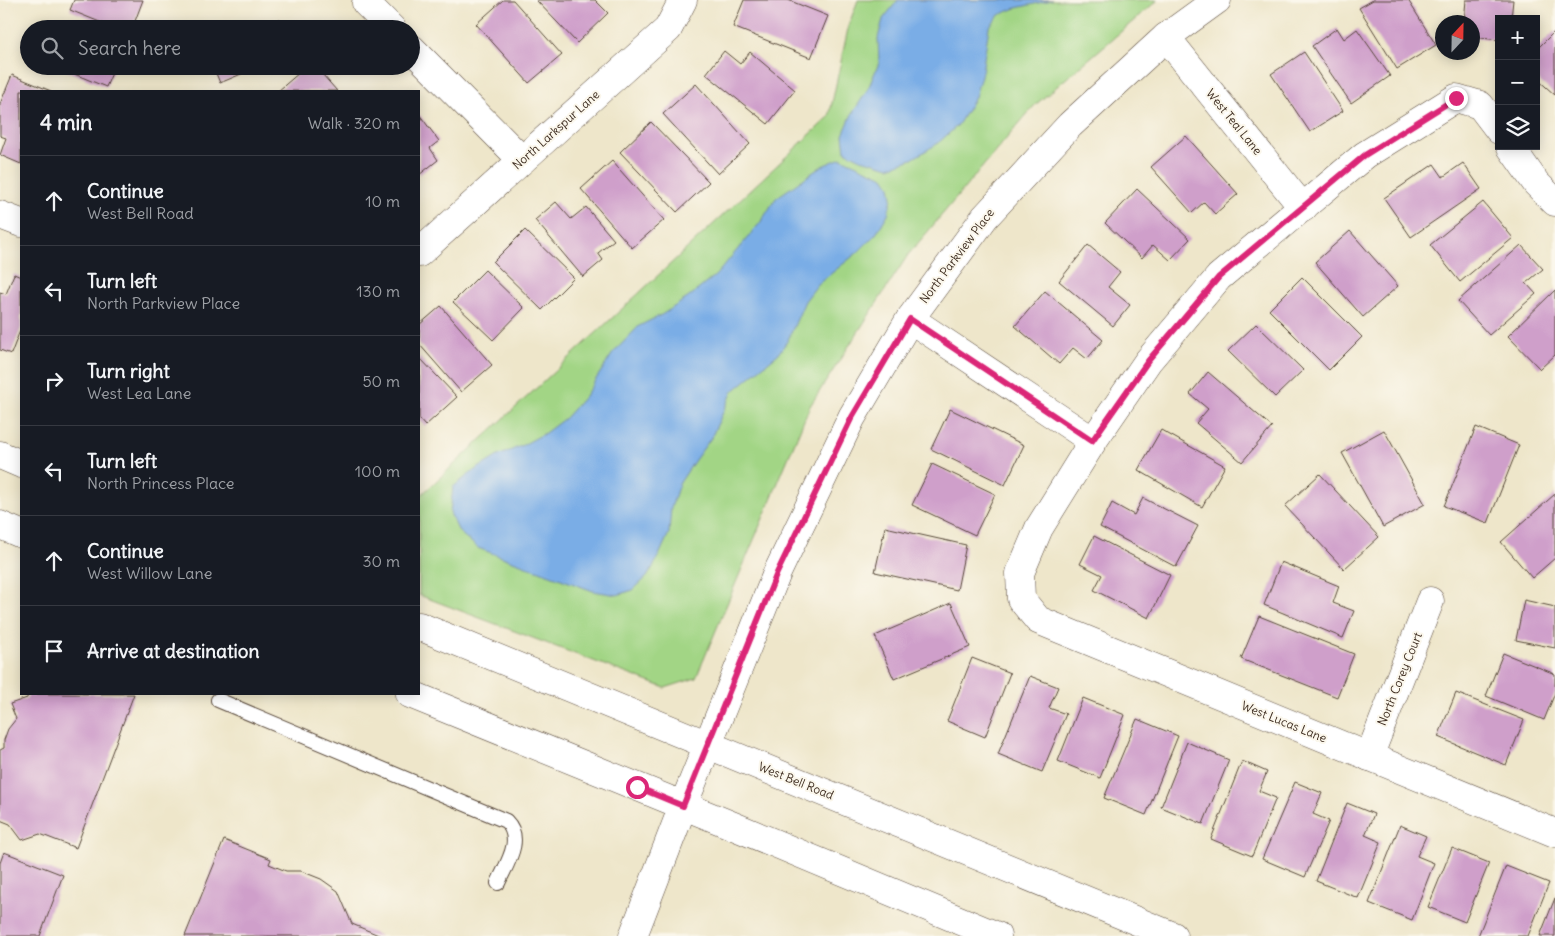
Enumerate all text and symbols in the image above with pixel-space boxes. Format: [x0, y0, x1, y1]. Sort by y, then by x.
north arrow [1435, 15, 1480, 60]
map controls [1495, 15, 1540, 150]
button: + [1495, 15, 1540, 60]
search box [20, 20, 420, 75]
icon: search [38, 34, 66, 62]
text: Search here [78, 36, 181, 60]
button: − [1495, 60, 1540, 105]
street label: West Teal Lane [1203, 86, 1265, 158]
street label: North Larkspur Lane [509, 87, 602, 173]
route end [1445, 87, 1468, 110]
button: layers [1495, 105, 1540, 150]
text: 4 min [40, 109, 92, 136]
text: Walk · 320 m [308, 113, 400, 133]
text: Continue [87, 179, 164, 203]
icon: ahead [40, 187, 68, 215]
text: 10 m [365, 191, 400, 211]
text: West Bell Road [87, 203, 194, 223]
street label: North Parkview Place [916, 205, 997, 306]
text: Turn left [87, 269, 157, 293]
icon: left [40, 277, 68, 305]
text: 130 m [356, 281, 400, 301]
text: North Parkview Place [87, 293, 240, 313]
text: Turn right [87, 359, 170, 383]
icon: right [40, 367, 68, 395]
text: 50 m [362, 371, 400, 391]
text: West Lea Lane [87, 383, 191, 403]
text: Turn left [87, 449, 157, 473]
icon: left [40, 457, 68, 485]
text: 100 m [355, 461, 400, 481]
text: North Princess Place [87, 473, 234, 493]
text: Continue [87, 539, 164, 563]
icon: ahead [40, 547, 68, 575]
text: 30 m [363, 551, 400, 571]
text: West Willow Lane [87, 563, 212, 583]
street label: North Corey Court [1374, 630, 1425, 728]
icon: arrive [40, 637, 68, 665]
text: Arrive at destination [87, 639, 260, 663]
street label: West Lucas Lane [1239, 698, 1329, 745]
street label: West Bell Road [756, 759, 836, 802]
route start [626, 776, 649, 799]

